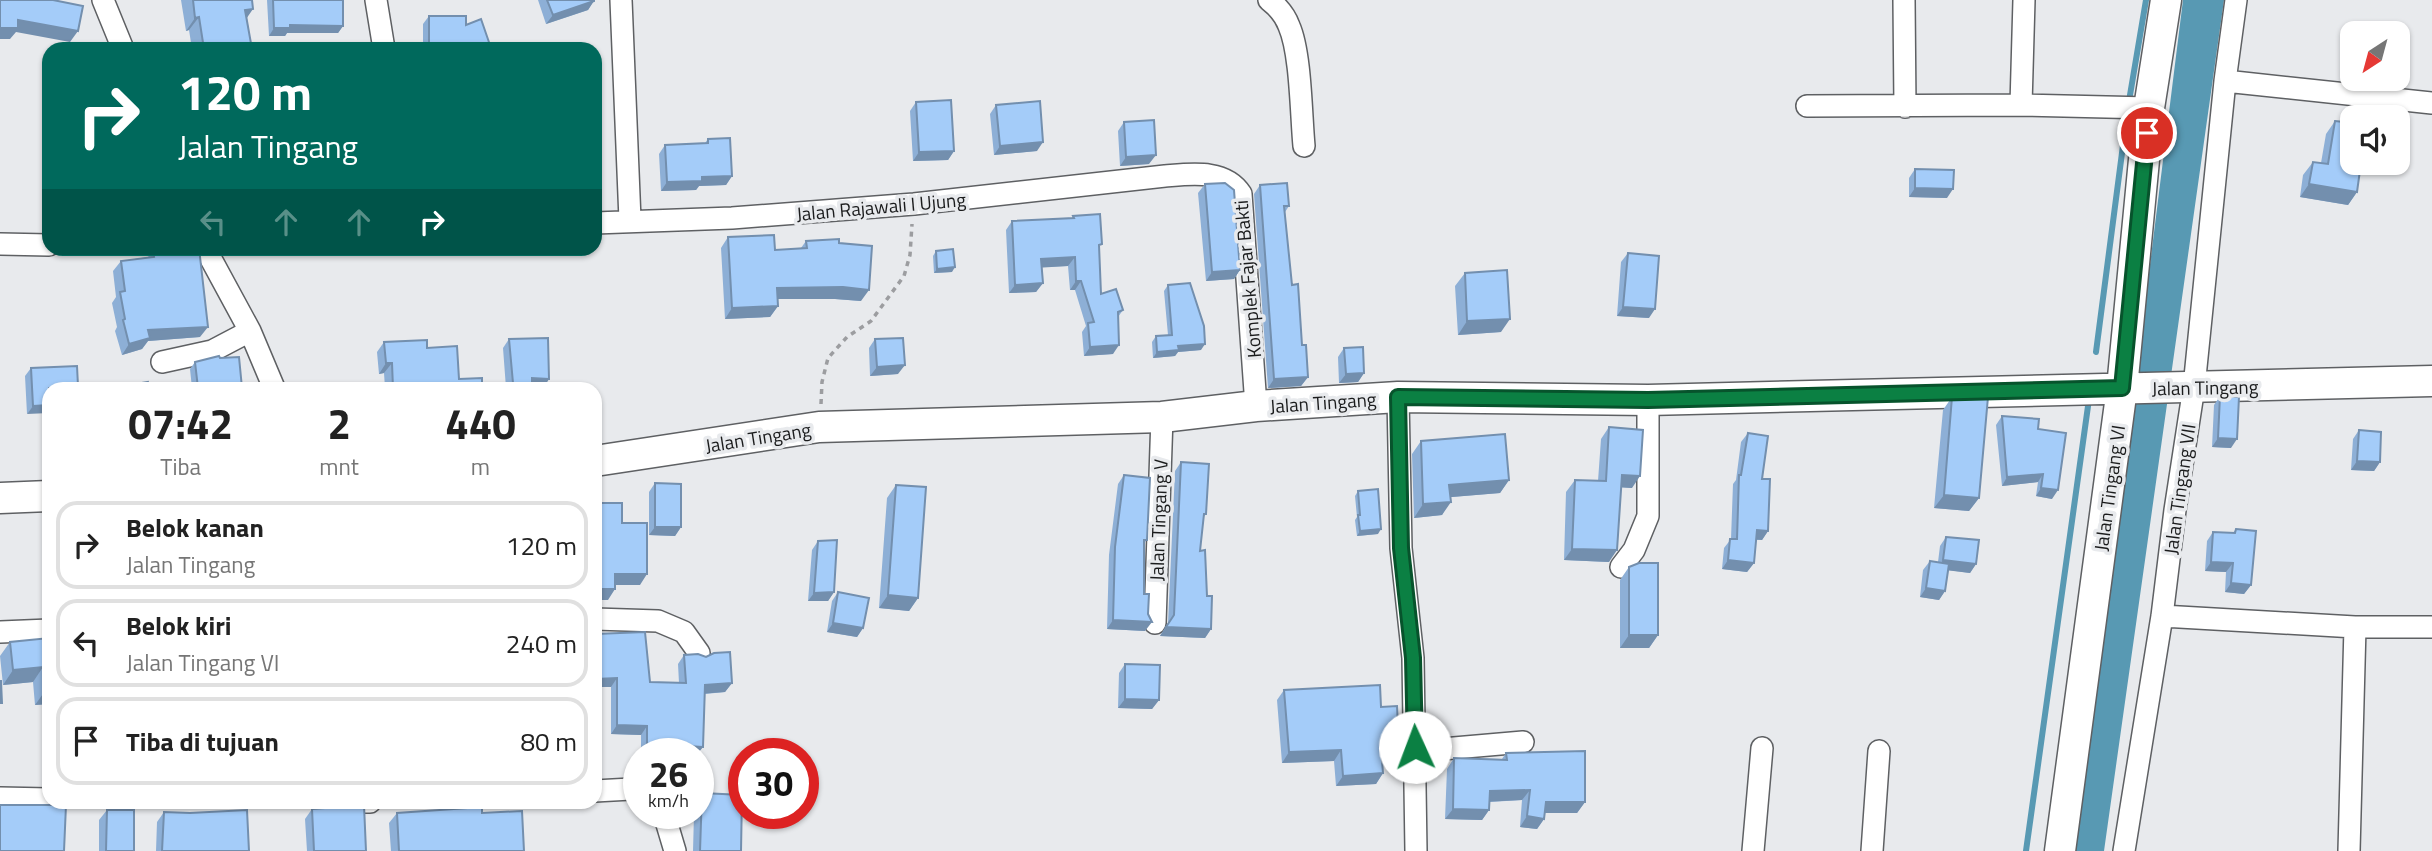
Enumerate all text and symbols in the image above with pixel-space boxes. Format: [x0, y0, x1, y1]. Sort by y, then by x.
north arrow [2340, 21, 2410, 91]
map controls [2340, 21, 2410, 175]
text: 120 m [178, 54, 312, 129]
icon: right [63, 70, 154, 161]
pin [2117, 103, 2177, 163]
button: sound [2340, 105, 2410, 175]
icon: arrive [2128, 114, 2166, 152]
text: Jalan Tingang [178, 122, 358, 170]
street label: Jalan Rajawali I Ujung [795, 184, 967, 228]
street label: Komplek Fajar Bakti [1226, 199, 1268, 359]
icon: left [194, 203, 232, 241]
icon: ahead [267, 203, 305, 241]
icon: ahead [340, 203, 378, 241]
icon: right [413, 203, 451, 241]
street label: Jalan Tingang [2151, 372, 2259, 402]
street label: Jalan Tingang [1269, 384, 1378, 420]
text: 07:42 [128, 391, 233, 455]
text: 2 [327, 391, 351, 455]
text: 440 [445, 391, 516, 455]
street label: Jalan Tingang [703, 414, 813, 460]
street label: Jalan Tingang VII [2155, 422, 2203, 556]
street label: Jalan Tingang VI [2086, 423, 2132, 553]
text: Tiba [160, 449, 201, 484]
text: mnt [319, 449, 359, 484]
text: m [471, 449, 490, 484]
street label: Jalan Tingang V [1141, 458, 1175, 582]
text: Belok kanan [126, 508, 264, 547]
icon: right [67, 526, 105, 564]
text: 120 m [506, 526, 577, 565]
text: Jalan Tingang [126, 547, 255, 582]
text: Belok kiri [126, 606, 232, 645]
icon: left [67, 624, 105, 662]
text: 240 m [506, 624, 577, 663]
text: Jalan Tingang VI [126, 645, 280, 680]
position arrow [1378, 710, 1452, 784]
icon: arrive [67, 722, 105, 760]
text: Tiba di tujuan [126, 722, 279, 761]
text: 80 m [520, 722, 577, 761]
speed limit sign: 30 [728, 738, 819, 829]
text: 26 [649, 747, 688, 801]
text: km/h [648, 787, 689, 814]

